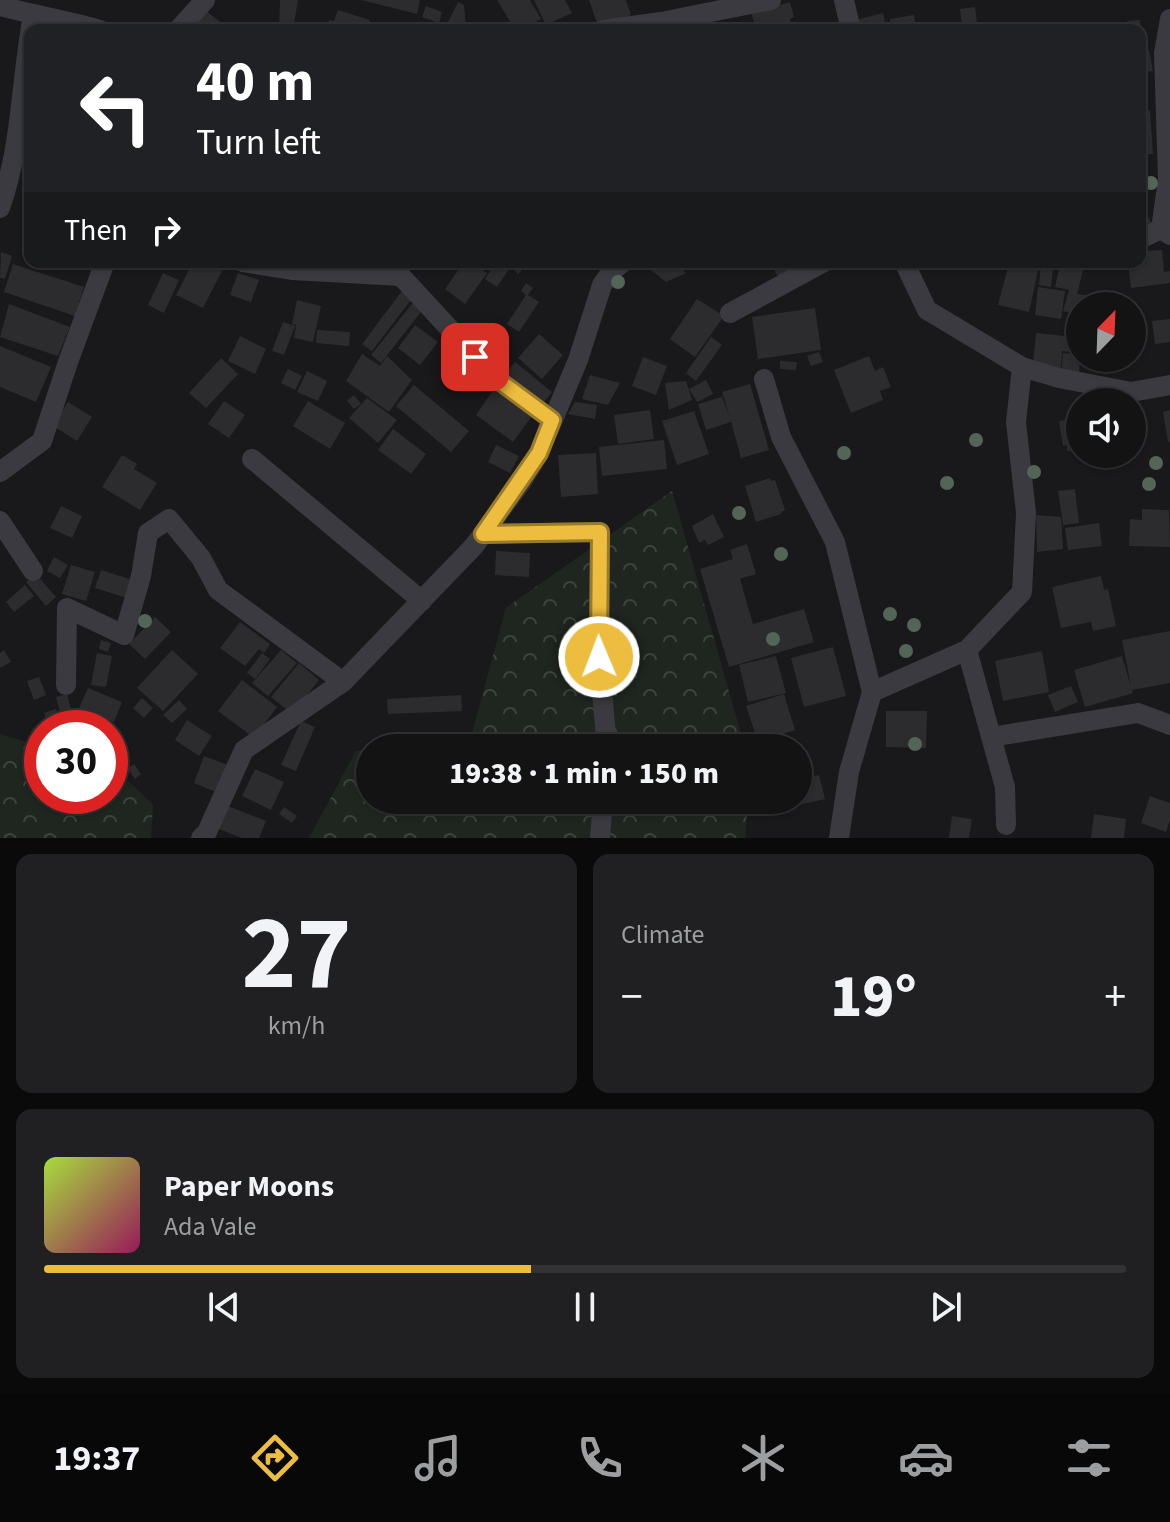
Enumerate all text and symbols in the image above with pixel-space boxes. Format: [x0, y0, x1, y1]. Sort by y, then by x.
text: 40 m [196, 43, 314, 122]
icon: left [64, 56, 168, 160]
text: Turn left [196, 117, 321, 168]
icon: right [144, 208, 188, 252]
text: Then [64, 209, 128, 252]
north arrow [1066, 292, 1146, 372]
map controls [1066, 292, 1146, 468]
pin [441, 323, 509, 391]
icon: arrive [453, 335, 497, 379]
button: sound [1066, 388, 1146, 468]
position arrow [557, 615, 641, 699]
speed limit sign: 30 [24, 710, 128, 814]
text: 19:38 · 1 min · 150 m [449, 752, 719, 795]
text: 27 [242, 881, 351, 1029]
text: Climate [621, 916, 705, 953]
text: 19° [830, 955, 917, 1040]
text: − [621, 966, 643, 1029]
text: + [1104, 966, 1126, 1029]
text: km/h [268, 1007, 325, 1044]
text: Paper Moons [164, 1165, 334, 1208]
text: Ada Vale [164, 1208, 256, 1245]
icon: previous [202, 1285, 246, 1329]
icon: pause [563, 1285, 607, 1329]
icon: next [924, 1285, 968, 1329]
icon: directions [247, 1430, 303, 1486]
icon: music [410, 1430, 466, 1486]
icon: phone [572, 1430, 628, 1486]
icon: climate [735, 1430, 791, 1486]
icon: car [898, 1430, 954, 1486]
icon: filters [1061, 1430, 1117, 1486]
text: 19:37 [53, 1433, 140, 1484]

